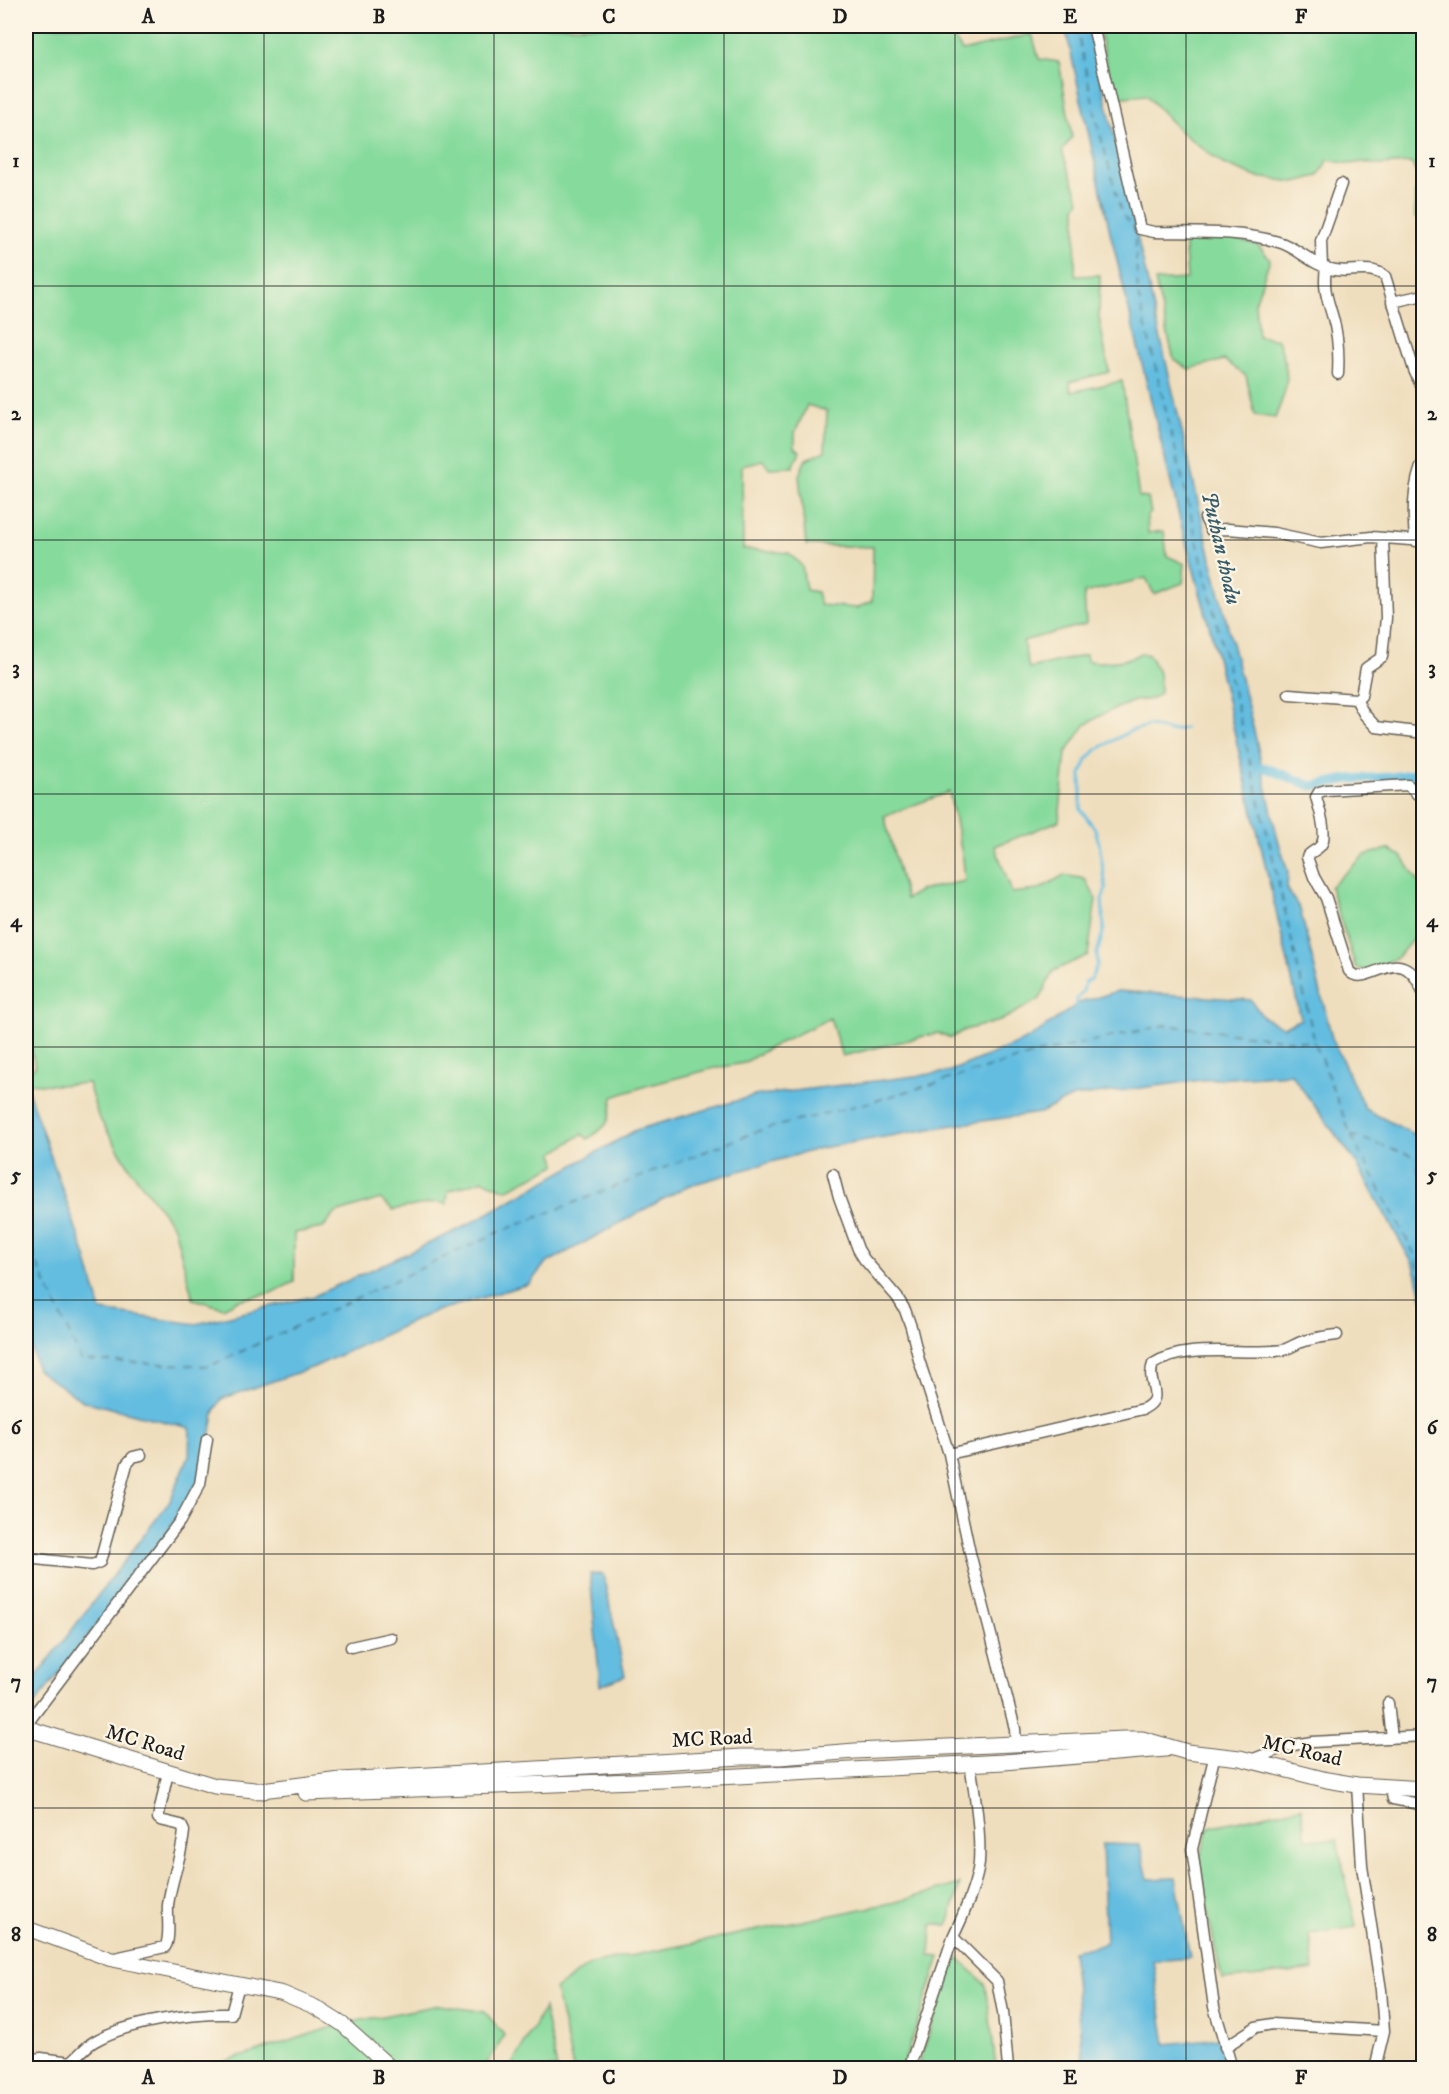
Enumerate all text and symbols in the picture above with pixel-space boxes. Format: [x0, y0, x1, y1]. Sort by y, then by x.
text: A [141, 5, 156, 30]
text: B [373, 5, 385, 30]
text: C [602, 5, 616, 30]
text: D [833, 5, 848, 30]
text: E [1063, 5, 1077, 30]
text: F [1295, 5, 1308, 30]
text: 1 [12, 149, 20, 174]
text: 1 [1428, 149, 1436, 174]
text: 2 [11, 402, 22, 427]
text: 2 [1427, 402, 1438, 427]
water label: Puthan thodu [1195, 489, 1247, 607]
text: 3 [12, 656, 20, 681]
text: 3 [1428, 656, 1436, 681]
text: 4 [10, 909, 23, 934]
text: 4 [1426, 909, 1439, 934]
text: 5 [10, 1163, 21, 1188]
text: 5 [1426, 1163, 1437, 1188]
text: 6 [11, 1416, 23, 1441]
text: 6 [1427, 1416, 1439, 1441]
text: 7 [11, 1670, 21, 1695]
text: 7 [1427, 1670, 1437, 1695]
street label: MC Road [102, 1719, 188, 1767]
street label: MC Road [671, 1724, 754, 1754]
street label: MC Road [1260, 1729, 1345, 1773]
text: 8 [11, 1923, 21, 1948]
text: 8 [1427, 1923, 1437, 1948]
text: A [141, 2066, 156, 2091]
text: B [373, 2066, 385, 2091]
text: C [602, 2066, 616, 2091]
text: D [833, 2066, 848, 2091]
text: E [1063, 2066, 1077, 2091]
text: F [1295, 2066, 1308, 2091]

